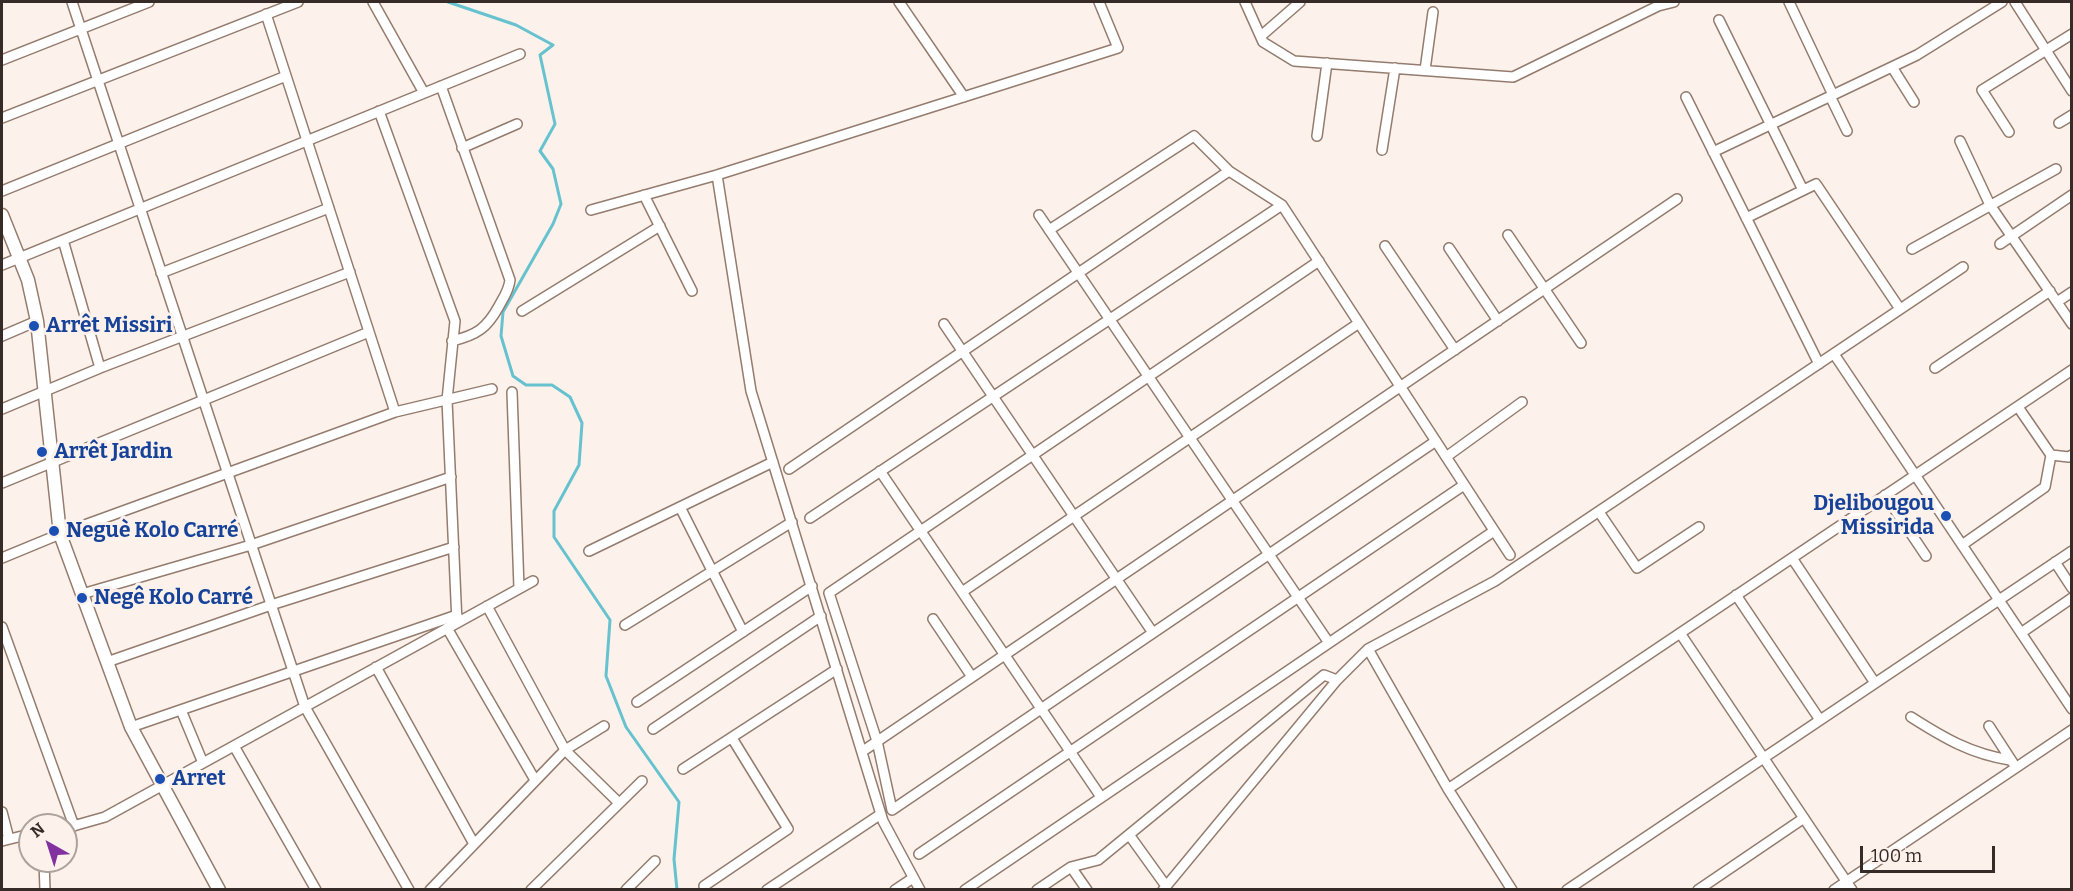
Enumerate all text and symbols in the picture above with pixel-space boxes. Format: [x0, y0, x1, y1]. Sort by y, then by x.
place label: Arrêt Missiri [46, 313, 172, 339]
marker: Arrêt Missiri [27, 319, 41, 333]
place label: Arrêt Jardin [54, 439, 173, 465]
marker: Arrêt Jardin [35, 445, 49, 459]
place label: Djelibougou Missirida [1813, 491, 1934, 541]
marker: Djelibougou Missirida [1939, 509, 1953, 523]
place label: Neguè Kolo Carré [66, 518, 239, 544]
marker: Neguè Kolo Carré [47, 524, 61, 538]
place label: Negê Kolo Carré [94, 585, 253, 611]
marker: Negê Kolo Carré [75, 591, 89, 605]
place label: Arret [172, 766, 226, 792]
marker: Arret [153, 772, 167, 786]
north arrow [18, 813, 78, 873]
text: N [27, 819, 48, 841]
scale bar [1863, 834, 1998, 872]
text: 100 m [1871, 845, 1922, 867]

